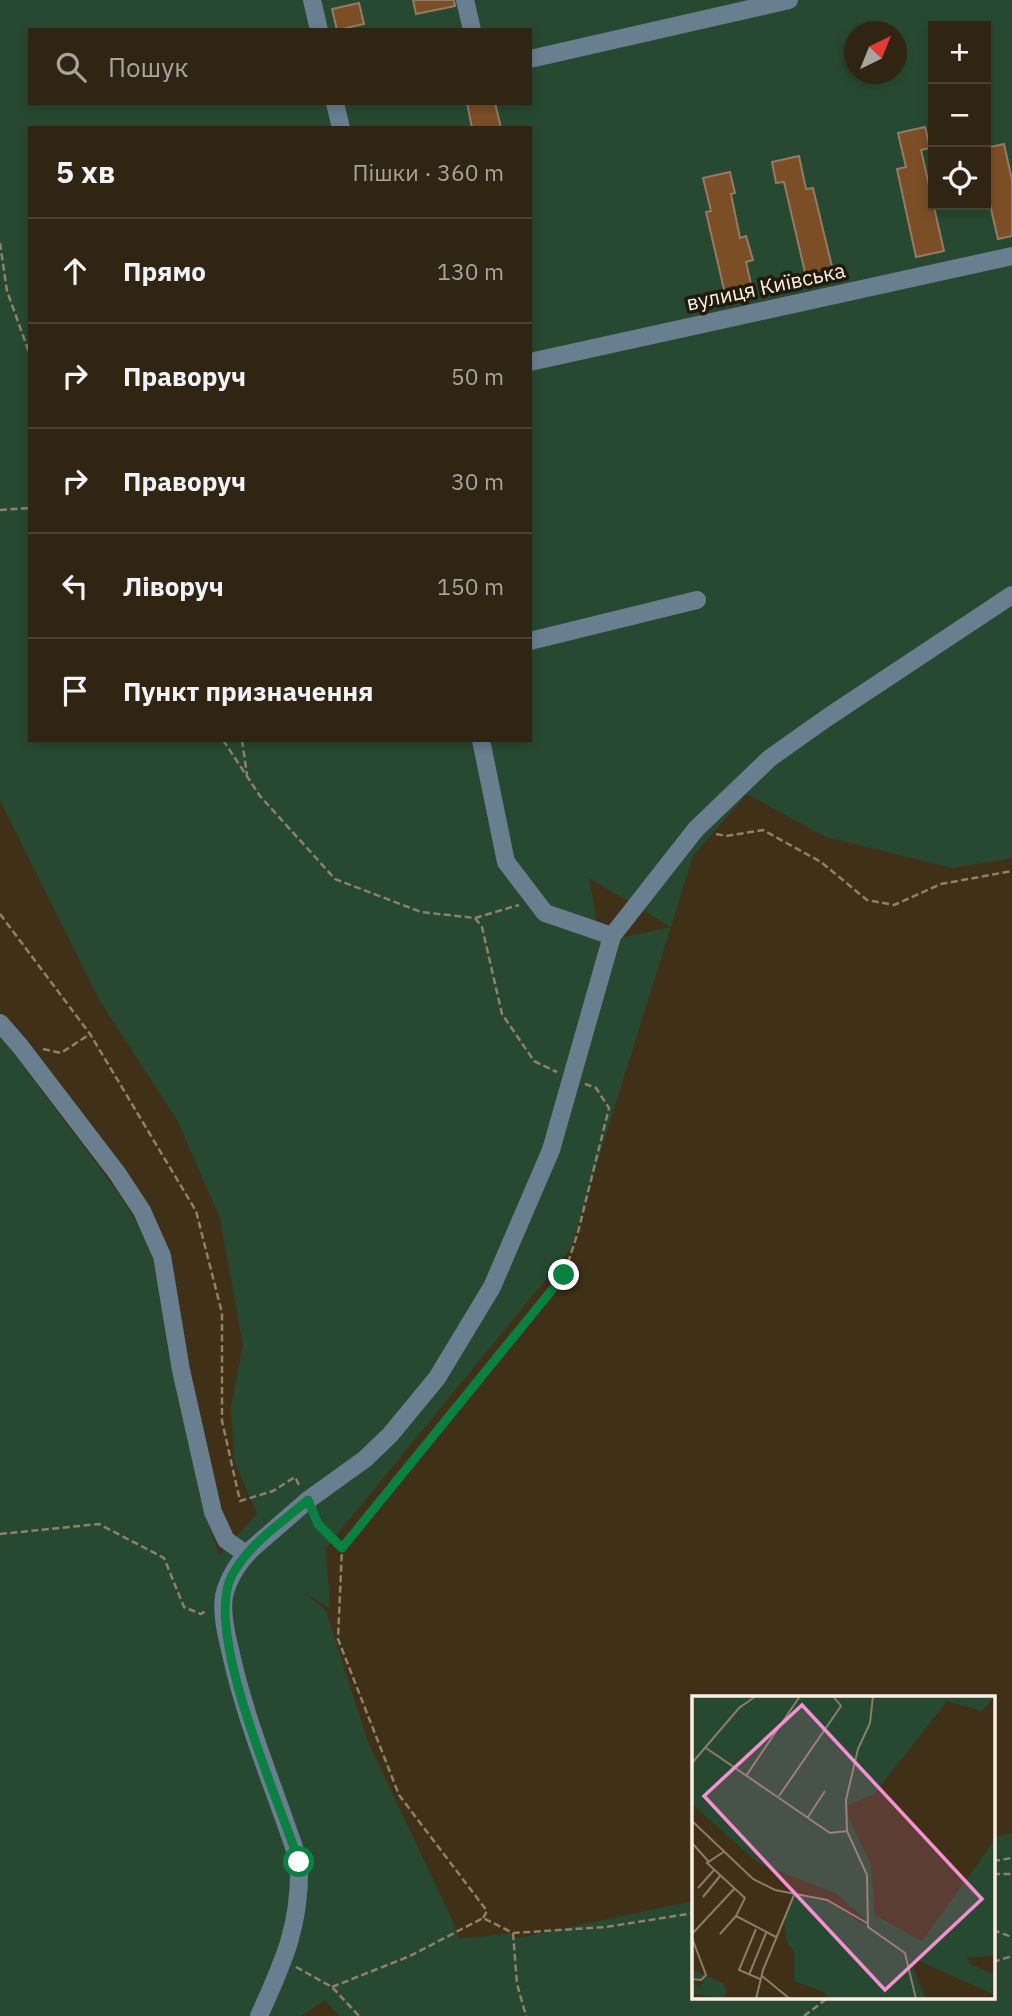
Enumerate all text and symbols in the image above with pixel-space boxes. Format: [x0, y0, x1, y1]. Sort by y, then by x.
north arrow [844, 21, 907, 84]
map controls [928, 21, 991, 210]
button: + [928, 21, 991, 84]
search box [28, 28, 532, 105]
icon: search [52, 48, 90, 86]
text: Пошук [108, 50, 189, 84]
button: − [928, 84, 991, 147]
button: locate [928, 147, 991, 210]
text: 5 хв [56, 152, 115, 191]
text: Пішки · 360 m [353, 157, 504, 187]
icon: ahead [56, 252, 94, 290]
text: Прямо [123, 254, 206, 288]
text: 130 m [437, 256, 504, 286]
street label: вулиця Київська [684, 256, 848, 317]
icon: right [56, 357, 94, 395]
text: Праворуч [123, 359, 246, 393]
text: 50 m [451, 361, 504, 391]
icon: right [56, 462, 94, 500]
text: Праворуч [123, 464, 246, 498]
text: 30 m [451, 466, 504, 496]
icon: left [56, 567, 94, 605]
text: Ліворуч [123, 569, 224, 603]
text: 150 m [437, 571, 504, 601]
icon: arrive [56, 672, 94, 710]
text: Пункт призначення [123, 674, 373, 708]
route end [548, 1259, 579, 1290]
inset map [692, 1696, 995, 1998]
route start [283, 1846, 314, 1877]

